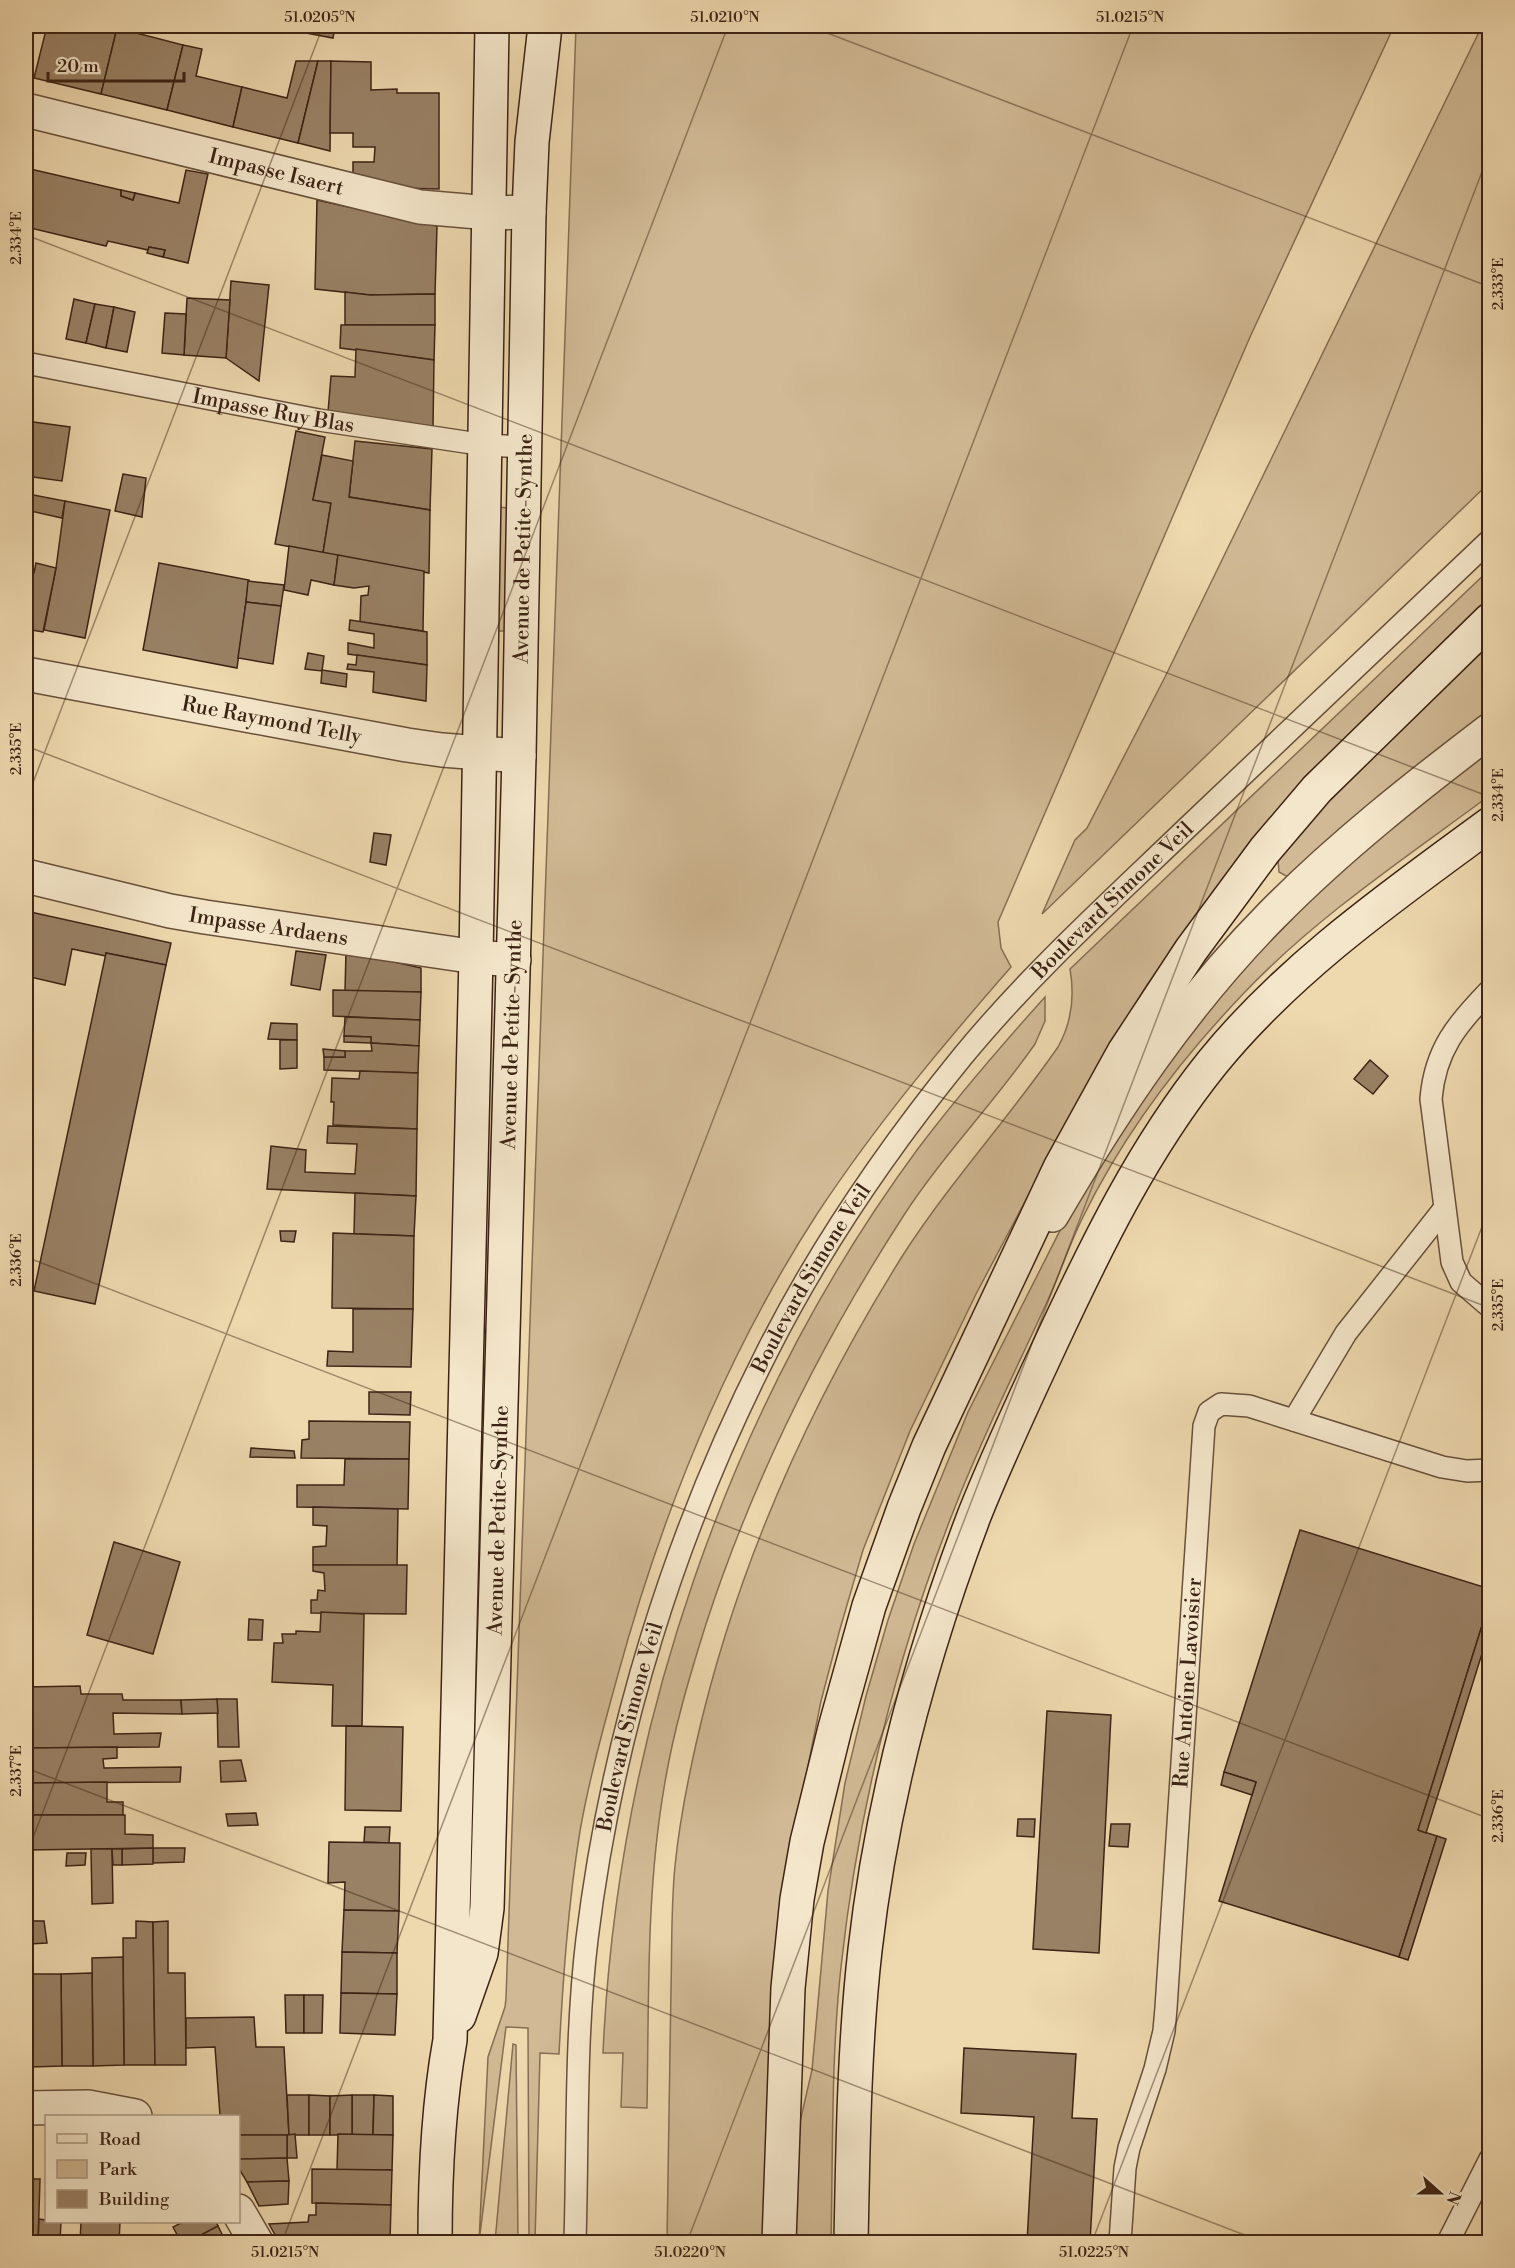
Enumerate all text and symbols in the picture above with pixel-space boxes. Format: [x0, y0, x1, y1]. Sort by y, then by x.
text: 51.0205°N [284, 8, 356, 27]
text: 51.0210°N [690, 8, 760, 27]
text: 51.0215°N [1096, 8, 1164, 27]
scale bar [48, 45, 184, 83]
text: 20 m [57, 55, 99, 78]
street label: Impasse Isaert [206, 144, 347, 202]
text: 2.334°E [7, 211, 26, 265]
text: 2.333°E [1489, 258, 1508, 310]
street label: Impasse Ruy Blas [190, 384, 356, 439]
street label: Avenue de Petite-Synthe [509, 433, 539, 665]
street label: Rue Raymond Telly [180, 691, 364, 750]
text: 2.335°E [7, 723, 26, 775]
text: 2.334°E [1489, 768, 1508, 822]
street label: Boulevard Simone Veil [1026, 817, 1199, 986]
street label: Impasse Ardaens [187, 902, 350, 952]
street label: Avenue de Petite-Synthe [496, 919, 528, 1151]
street label: Boulevard Simone Veil [746, 1179, 877, 1379]
text: 2.336°E [7, 1233, 26, 1287]
text: 2.335°E [1489, 1279, 1508, 1331]
street label: Avenue de Petite-Synthe [483, 1405, 515, 1637]
street label: Rue Antoine Lavoisier [1168, 1577, 1208, 1789]
street label: Boulevard Simone Veil [592, 1619, 670, 1835]
text: 2.337°E [7, 1745, 26, 1797]
text: 2.336°E [1489, 1789, 1508, 1843]
legend [45, 2115, 240, 2223]
text: Road [99, 2128, 142, 2151]
text: Park [99, 2158, 138, 2181]
north arrow [1410, 2163, 1470, 2223]
text: Building [98, 2188, 170, 2211]
text: N [1441, 2189, 1465, 2208]
text: 51.0215°N [251, 2243, 319, 2262]
text: 51.0220°N [654, 2243, 726, 2262]
text: 51.0225°N [1059, 2243, 1129, 2262]

